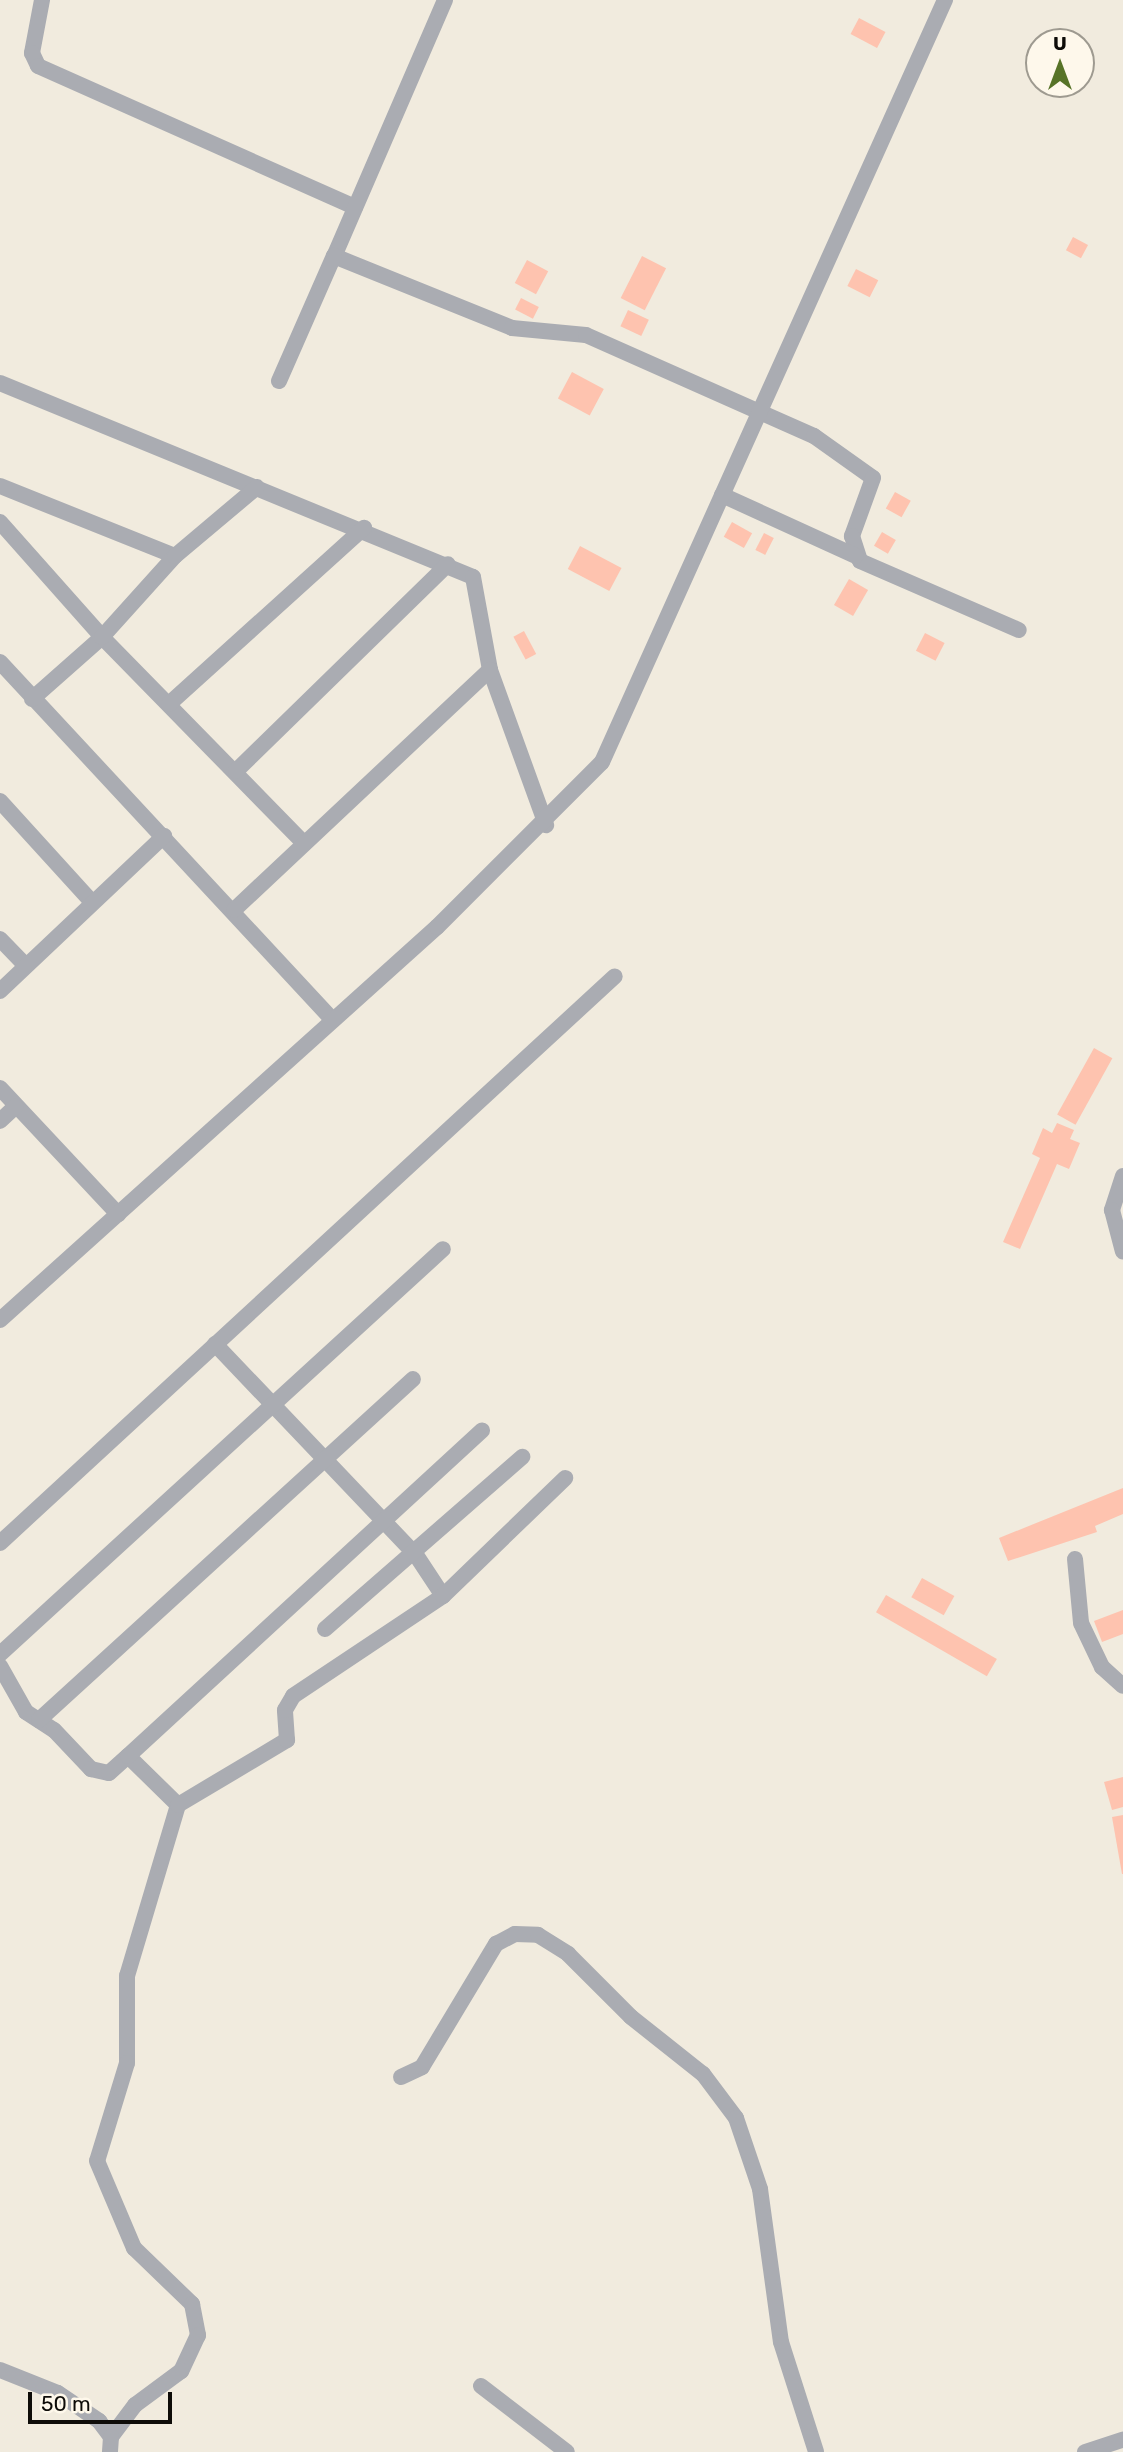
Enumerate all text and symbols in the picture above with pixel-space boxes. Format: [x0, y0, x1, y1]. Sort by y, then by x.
north arrow [1025, 28, 1095, 98]
text: U [1053, 32, 1067, 55]
scale bar [32, 2378, 175, 2422]
text: 50 m [41, 2391, 91, 2416]

